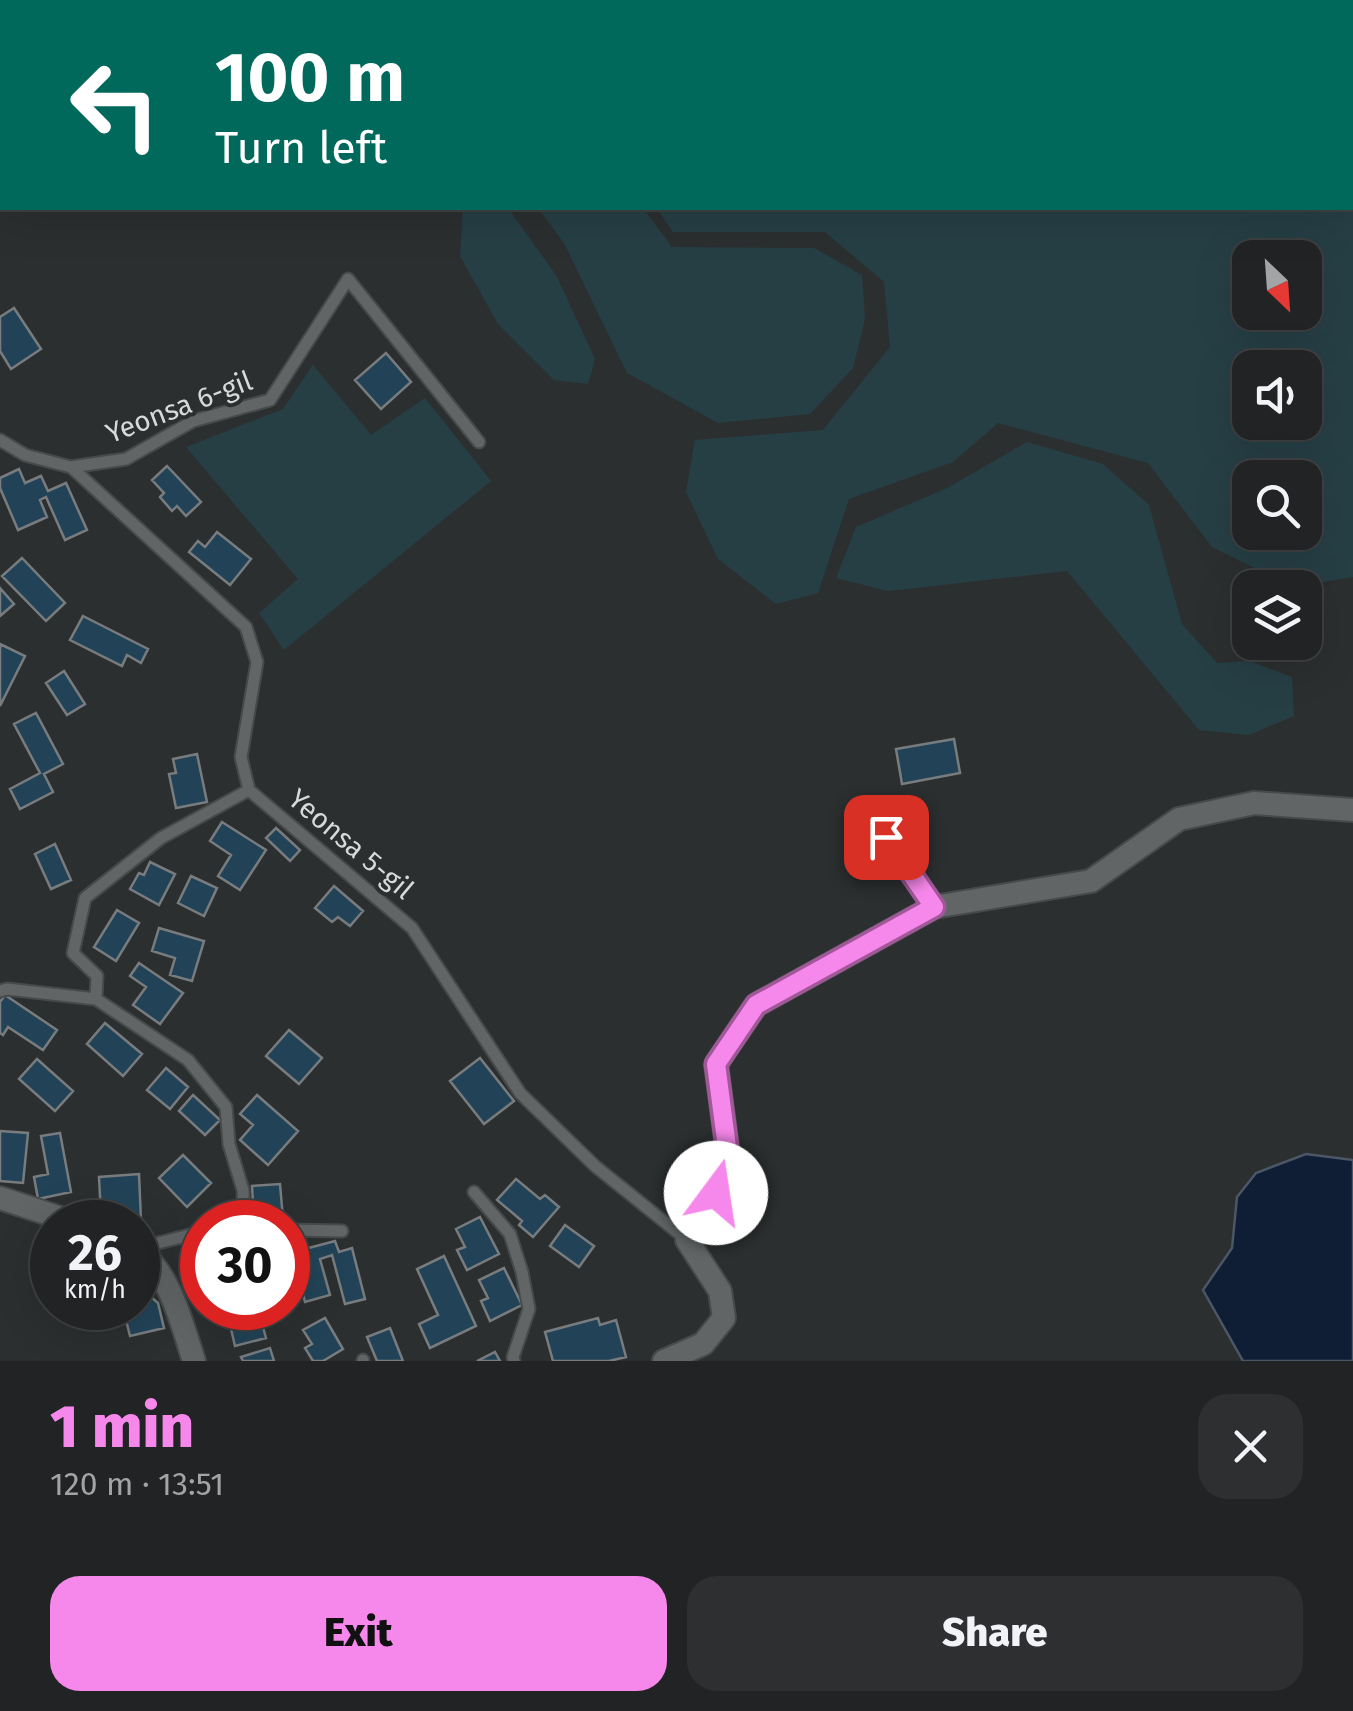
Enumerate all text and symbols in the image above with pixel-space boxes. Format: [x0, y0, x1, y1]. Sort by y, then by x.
text: 100 m [215, 36, 405, 120]
icon: left [50, 40, 180, 170]
text: Turn left [215, 121, 387, 175]
north arrow [1232, 240, 1322, 330]
map controls [1232, 240, 1322, 660]
button: sound [1232, 350, 1322, 440]
street label: Yeonsa 6-gil [101, 364, 257, 450]
button: search [1232, 460, 1322, 550]
button: layers [1232, 570, 1322, 660]
street label: Yeonsa 5-gil [282, 782, 420, 906]
pin [844, 795, 929, 880]
icon: arrive [859, 810, 914, 865]
position arrow [664, 1141, 768, 1245]
speed limit sign: 30 [180, 1200, 310, 1330]
text: 26 [68, 1223, 122, 1283]
text: km/h [64, 1275, 126, 1305]
text: 1 min [50, 1391, 194, 1463]
button: close [1198, 1394, 1303, 1499]
text: 120 m · 13:51 [50, 1465, 224, 1503]
button: Exit [50, 1576, 667, 1691]
button: Share [687, 1576, 1303, 1691]

